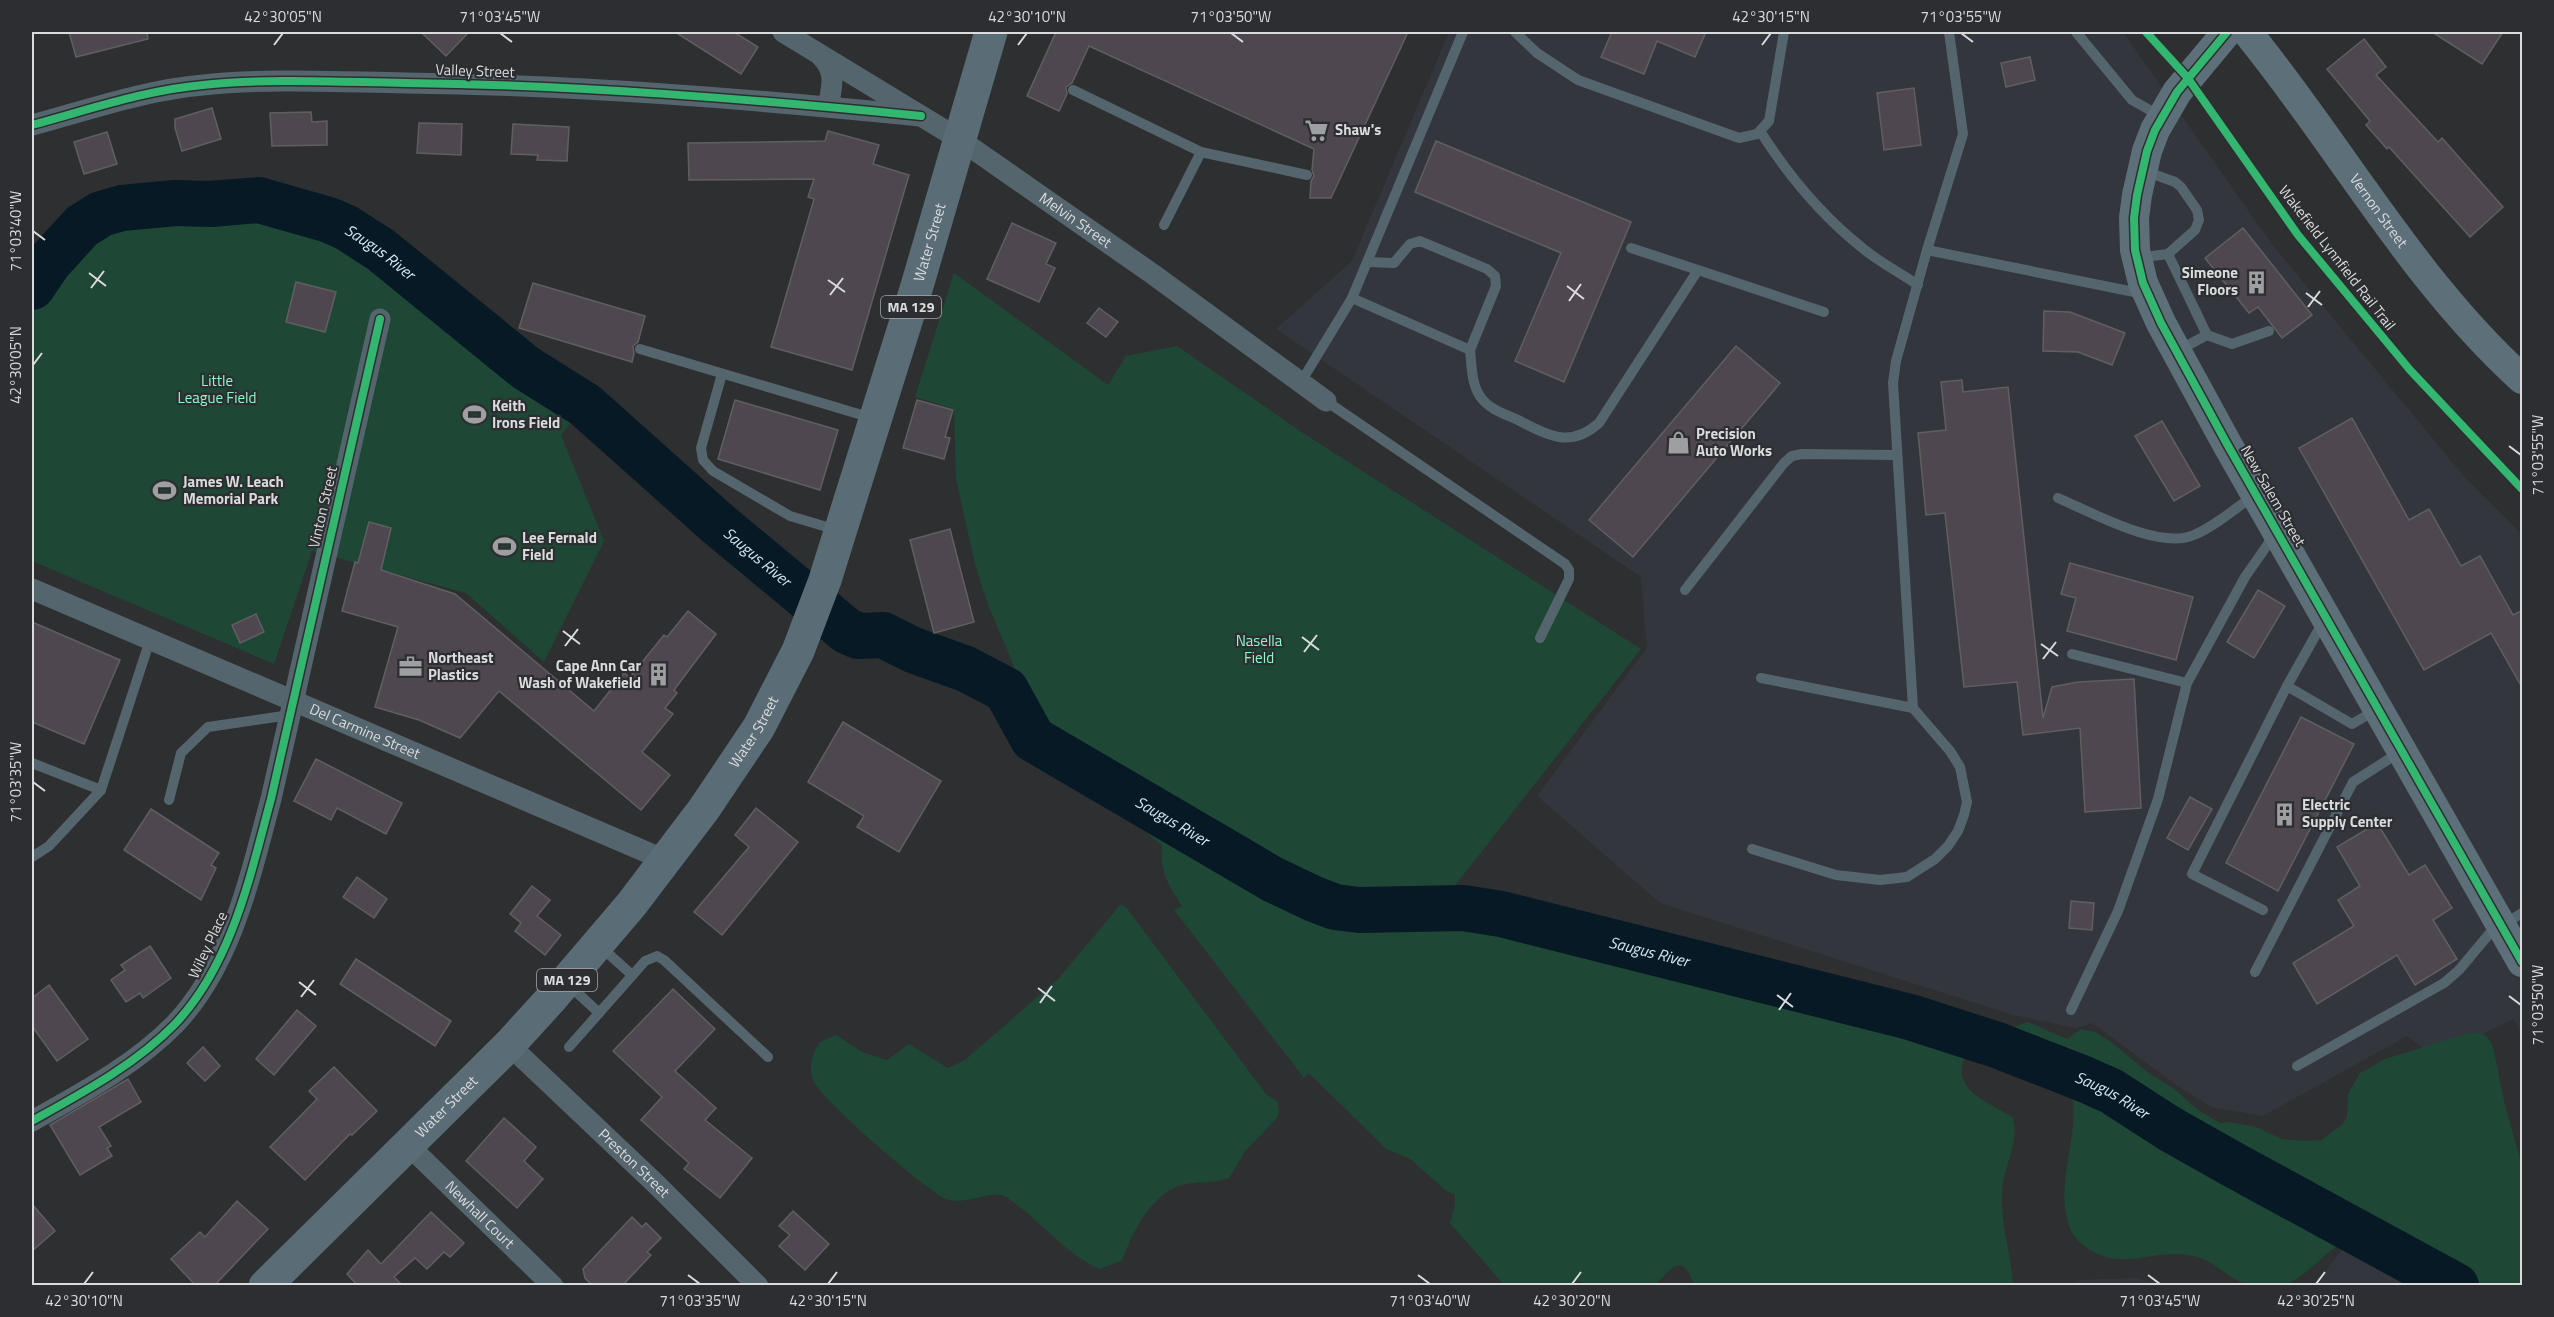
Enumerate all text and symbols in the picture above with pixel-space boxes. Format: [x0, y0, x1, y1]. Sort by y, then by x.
text: 42°30'05"N [244, 5, 322, 28]
text: 71°03'45"W [460, 5, 540, 28]
text: 42°30'10"N [988, 5, 1066, 28]
text: 71°03'50"W [1191, 5, 1271, 28]
text: 42°30'15"N [1732, 5, 1810, 28]
text: 71°03'55"W [1921, 5, 2001, 28]
street label: Valley Street [435, 58, 516, 83]
supermarket icon: Shaw's [1304, 117, 1330, 143]
place label: Shaw's [1335, 118, 1381, 141]
street label: Vernon Street [2344, 169, 2414, 253]
street label: Wakefield Lynnfield Rail Trail [2273, 180, 2402, 335]
street label: Melvin Street [1035, 186, 1117, 254]
text: 71°03'40"W [4, 191, 27, 271]
street label: Water Street [907, 200, 952, 284]
water label: Saugus River [340, 218, 422, 286]
place label: Simeone Floors [2182, 261, 2238, 301]
building icon: Simeone Floors [2243, 269, 2269, 295]
road number: MA 129 [881, 296, 941, 318]
text: 42°30'05"N [4, 326, 27, 404]
park label: Little League Field [178, 369, 256, 409]
place label: Keith Irons Field [492, 394, 560, 434]
sports icon: Keith Irons Field [461, 402, 487, 428]
text: 71°03'55"W [2526, 415, 2549, 495]
place label: Precision Auto Works [1696, 422, 1772, 462]
shop icon: Precision Auto Works [1665, 430, 1691, 456]
street label: New Salem Street [2235, 441, 2312, 551]
street label: Vinton Street [302, 463, 343, 550]
place label: James W. Leach Memorial Park [183, 470, 284, 510]
sports icon: James W. Leach Memorial Park [152, 478, 178, 504]
water label: Saugus River [718, 521, 798, 593]
place label: Lee Fernald Field [522, 526, 597, 566]
sports icon: Lee Fernald Field [491, 534, 517, 560]
park label: Nasella Field [1236, 629, 1283, 669]
place label: Northeast Plastics [428, 646, 494, 686]
office icon: Northeast Plastics [397, 654, 423, 680]
place label: Cape Ann Car Wash of Wakefield [519, 654, 641, 694]
building icon: Cape Ann Car Wash of Wakefield [646, 662, 672, 688]
street label: Water Street [723, 691, 784, 772]
street label: Del Carmine Street [306, 697, 425, 765]
text: 71°03'35"W [4, 742, 27, 822]
water label: Saugus River [1131, 790, 1215, 853]
place label: Electric Supply Center [2302, 793, 2393, 833]
building icon: Electric Supply Center [2271, 801, 2297, 827]
street label: Wiley Place [182, 907, 233, 982]
water label: Saugus River [1607, 930, 1694, 973]
text: 71°03'50"W [2526, 965, 2549, 1045]
road number: MA 129 [537, 969, 597, 991]
water label: Saugus River [2072, 1065, 2156, 1126]
street label: Water Street [409, 1069, 483, 1143]
street label: Preston Street [593, 1123, 676, 1203]
street label: Newhall Court [440, 1175, 521, 1254]
text: 42°30'10"N [45, 1289, 123, 1312]
text: 71°03'35"W [660, 1289, 740, 1312]
text: 42°30'15"N [789, 1289, 867, 1312]
text: 71°03'40"W [1390, 1289, 1470, 1312]
text: 42°30'20"N [1533, 1289, 1611, 1312]
text: 71°03'45"W [2120, 1289, 2200, 1312]
text: 42°30'25"N [2277, 1289, 2355, 1312]

